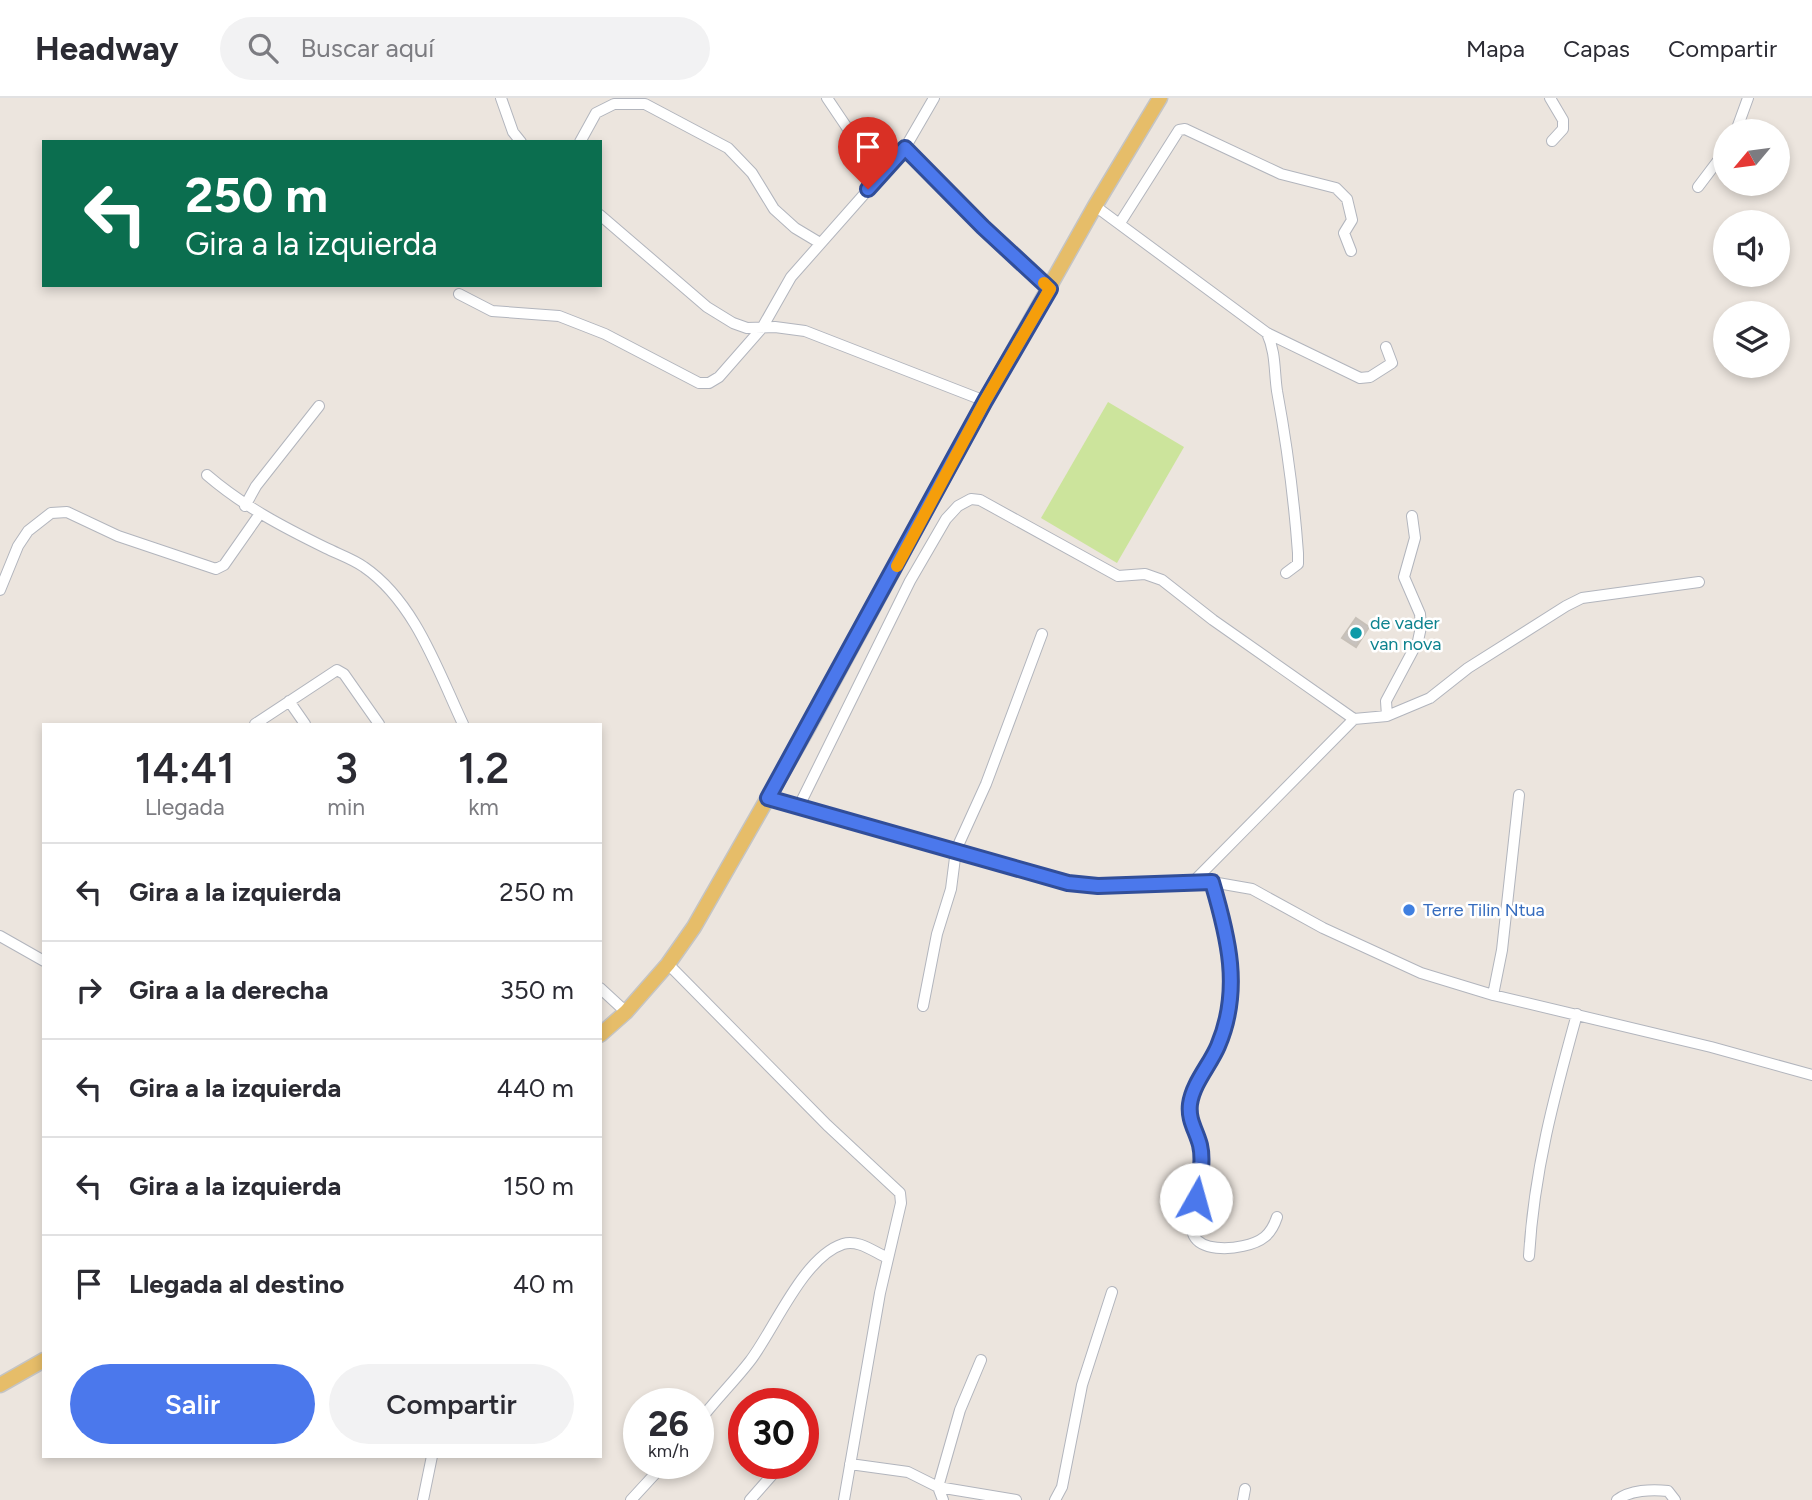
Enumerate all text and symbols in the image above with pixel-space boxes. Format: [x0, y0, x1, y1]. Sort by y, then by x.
search box [220, 17, 710, 80]
text: Headway [35, 29, 178, 68]
icon: search [244, 29, 282, 67]
text: Buscar aquí [300, 32, 434, 64]
text: Mapa [1466, 34, 1525, 63]
text: Capas [1563, 34, 1630, 63]
text: Compartir [1668, 34, 1777, 63]
pin [838, 117, 898, 189]
north arrow [1713, 119, 1790, 196]
map controls [1713, 119, 1790, 378]
icon: arrive [849, 128, 887, 166]
text: 250 m [185, 165, 328, 224]
icon: left [70, 168, 161, 259]
button: sound [1713, 210, 1790, 287]
text: Gira a la izquierda [185, 225, 438, 263]
button: layers [1713, 301, 1790, 378]
place label: de vader van nova [1370, 612, 1441, 655]
marker: de vader van nova [1348, 625, 1364, 641]
text: 14:41 [135, 743, 235, 794]
text: 3 [335, 743, 358, 794]
text: 1.2 [458, 743, 509, 794]
text: Llegada [145, 793, 225, 821]
text: min [327, 793, 365, 821]
text: km [468, 793, 499, 821]
icon: left [70, 873, 108, 911]
text: Gira a la izquierda [129, 876, 341, 908]
text: 250 m [499, 876, 574, 908]
place label: Terre Tilin Ntua [1423, 899, 1545, 921]
marker: Terre Tilin Ntua [1401, 902, 1417, 918]
icon: right [70, 971, 108, 1009]
text: Gira a la derecha [129, 974, 329, 1006]
text: 350 m [500, 974, 574, 1006]
icon: left [70, 1069, 108, 1107]
text: Gira a la izquierda [129, 1072, 341, 1104]
text: 440 m [496, 1072, 574, 1104]
position arrow [1159, 1162, 1233, 1236]
icon: left [70, 1167, 108, 1205]
text: Gira a la izquierda [129, 1170, 341, 1202]
text: 150 m [503, 1170, 574, 1202]
icon: arrive [70, 1265, 108, 1303]
text: Llegada al destino [129, 1268, 344, 1300]
text: 40 m [513, 1268, 574, 1300]
button: Salir [70, 1364, 315, 1444]
button: Compartir [329, 1364, 574, 1444]
speed limit sign: 30 [728, 1388, 819, 1479]
text: 26 [648, 1403, 689, 1445]
text: km/h [648, 1440, 689, 1462]

